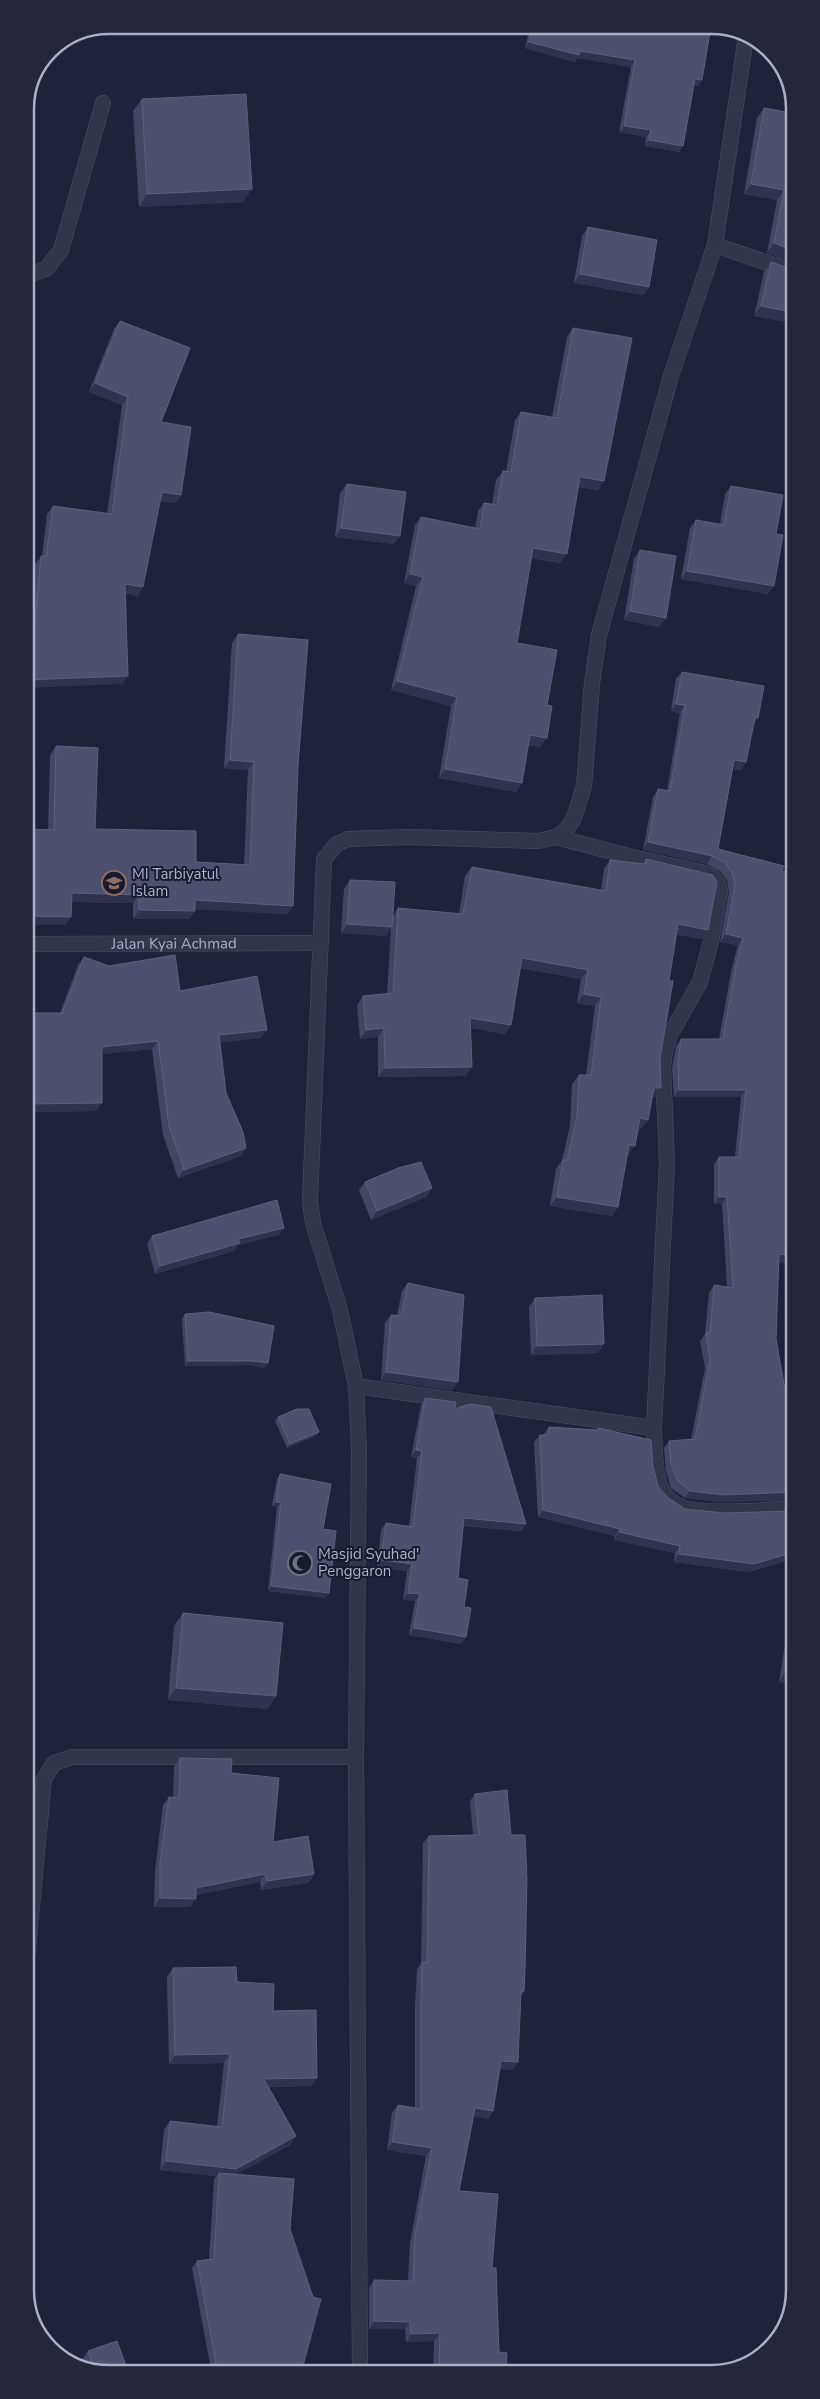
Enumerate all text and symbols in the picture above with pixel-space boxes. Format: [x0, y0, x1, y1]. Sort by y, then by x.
place label: MI Tarbiyatul Islam [132, 864, 220, 901]
school or university icon: MI Tarbiyatul Islam [101, 870, 127, 896]
street label: Jalan Kyai Achmad [110, 933, 237, 954]
place label: Masjid Syuhad' Penggaron [318, 1544, 419, 1581]
mosque icon: Masjid Syuhad' Penggaron [287, 1550, 313, 1576]

